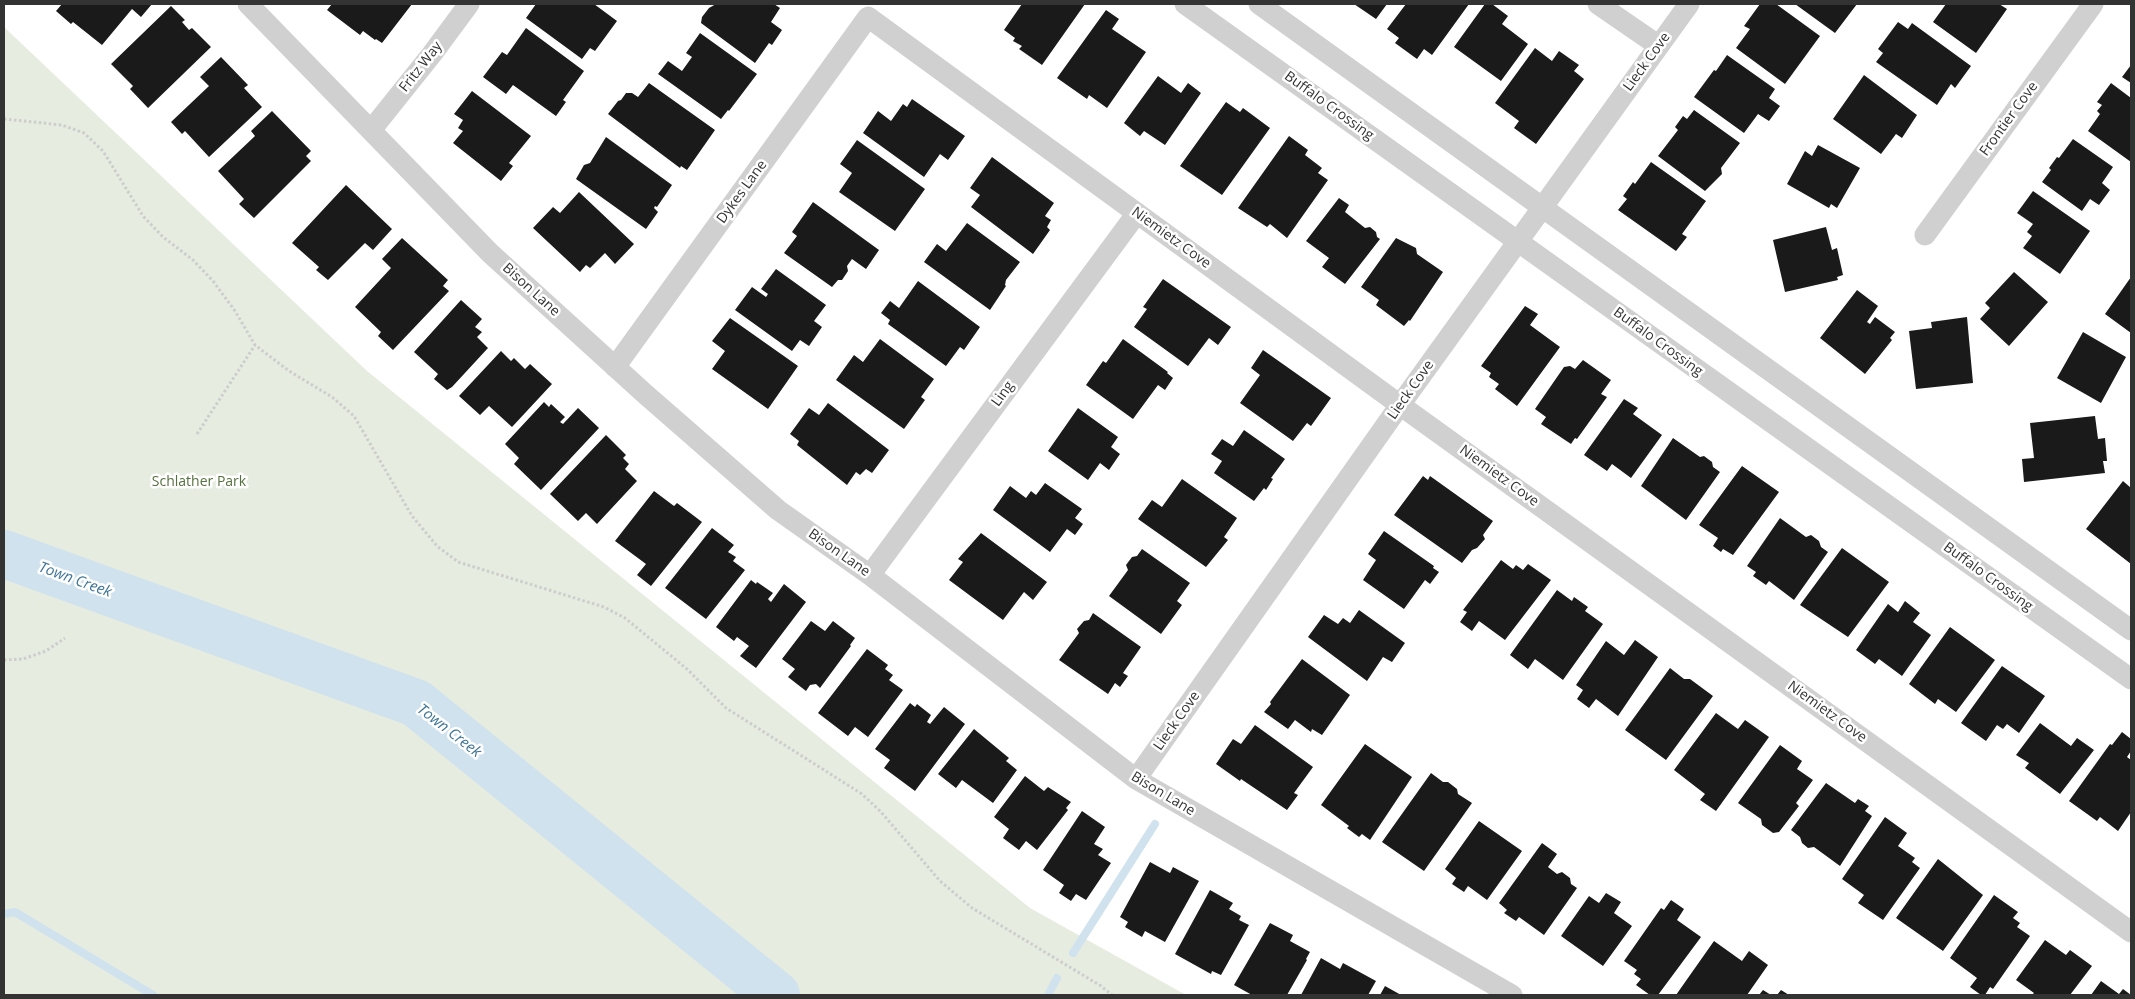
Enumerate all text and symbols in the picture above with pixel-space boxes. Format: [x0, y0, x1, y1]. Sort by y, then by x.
street label: Lieck Cove [1620, 29, 1674, 95]
street label: Fritz Way [396, 38, 446, 96]
street label: Buffalo Crossing [1281, 68, 1377, 144]
street label: Frontier Cove [1976, 79, 2042, 159]
street label: Dykes Lane [713, 157, 771, 227]
street label: Niemietz Cove [1128, 204, 1214, 272]
street label: Bison Lane [499, 260, 563, 320]
street label: Buffalo Crossing [1610, 304, 1706, 380]
street label: Lieck Cove [1384, 357, 1438, 423]
street label: Ling [988, 378, 1018, 410]
street label: Niemietz Cove [1456, 442, 1542, 510]
park label: Schlather Park [152, 474, 246, 490]
street label: Bison Lane [805, 526, 873, 580]
street label: Buffalo Crossing [1940, 539, 2036, 615]
water label: Town Creek [36, 559, 114, 601]
street label: Niemietz Cove [1784, 678, 1870, 746]
street label: Lieck Cove [1150, 688, 1204, 754]
water label: Town Creek [413, 700, 485, 762]
street label: Bison Lane [1128, 768, 1198, 820]

